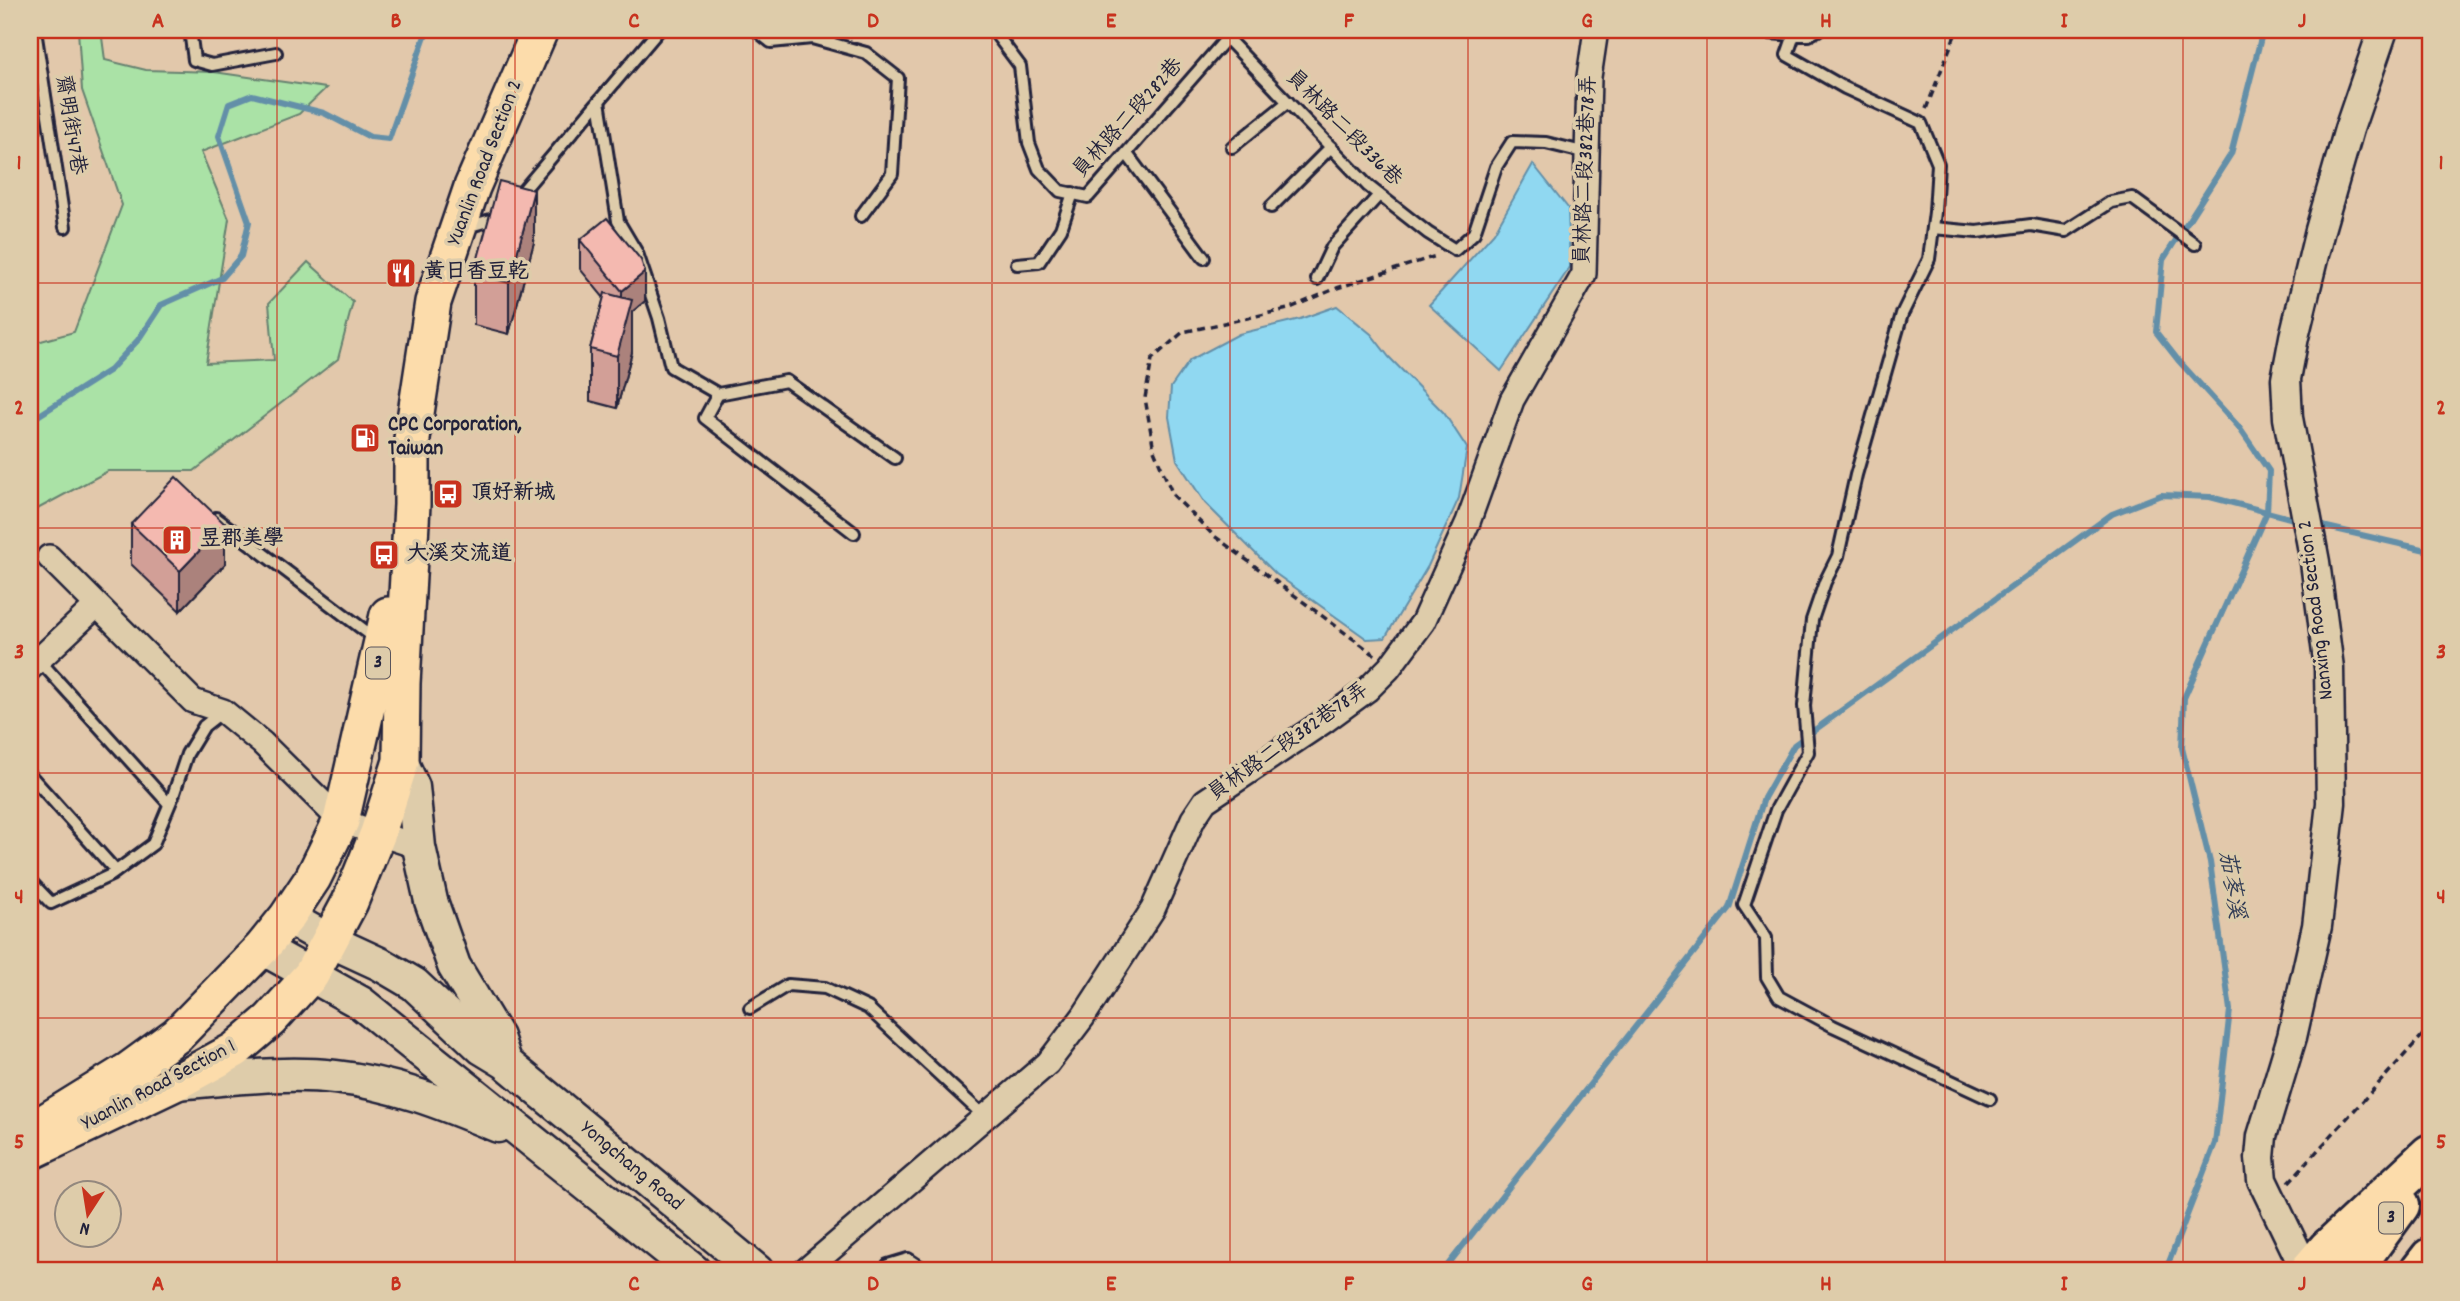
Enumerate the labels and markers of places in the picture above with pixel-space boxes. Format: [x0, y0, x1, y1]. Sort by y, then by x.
restaurant icon: 黃日香豆乾 [384, 256, 418, 290]
place label: 黃日香豆乾 [424, 258, 529, 288]
place label: CPC Corporation, Taiwan [388, 411, 522, 465]
fuel station icon: CPC Corporation, Taiwan [348, 421, 382, 455]
bus stop icon: 頂好新城 [431, 477, 465, 511]
place label: 頂好新城 [471, 479, 555, 509]
building icon: 昱郡美學 [160, 523, 194, 557]
place label: 昱郡美學 [200, 525, 284, 555]
bus stop icon: 大溪交流道 [367, 538, 401, 572]
place label: 大溪交流道 [407, 540, 512, 570]

